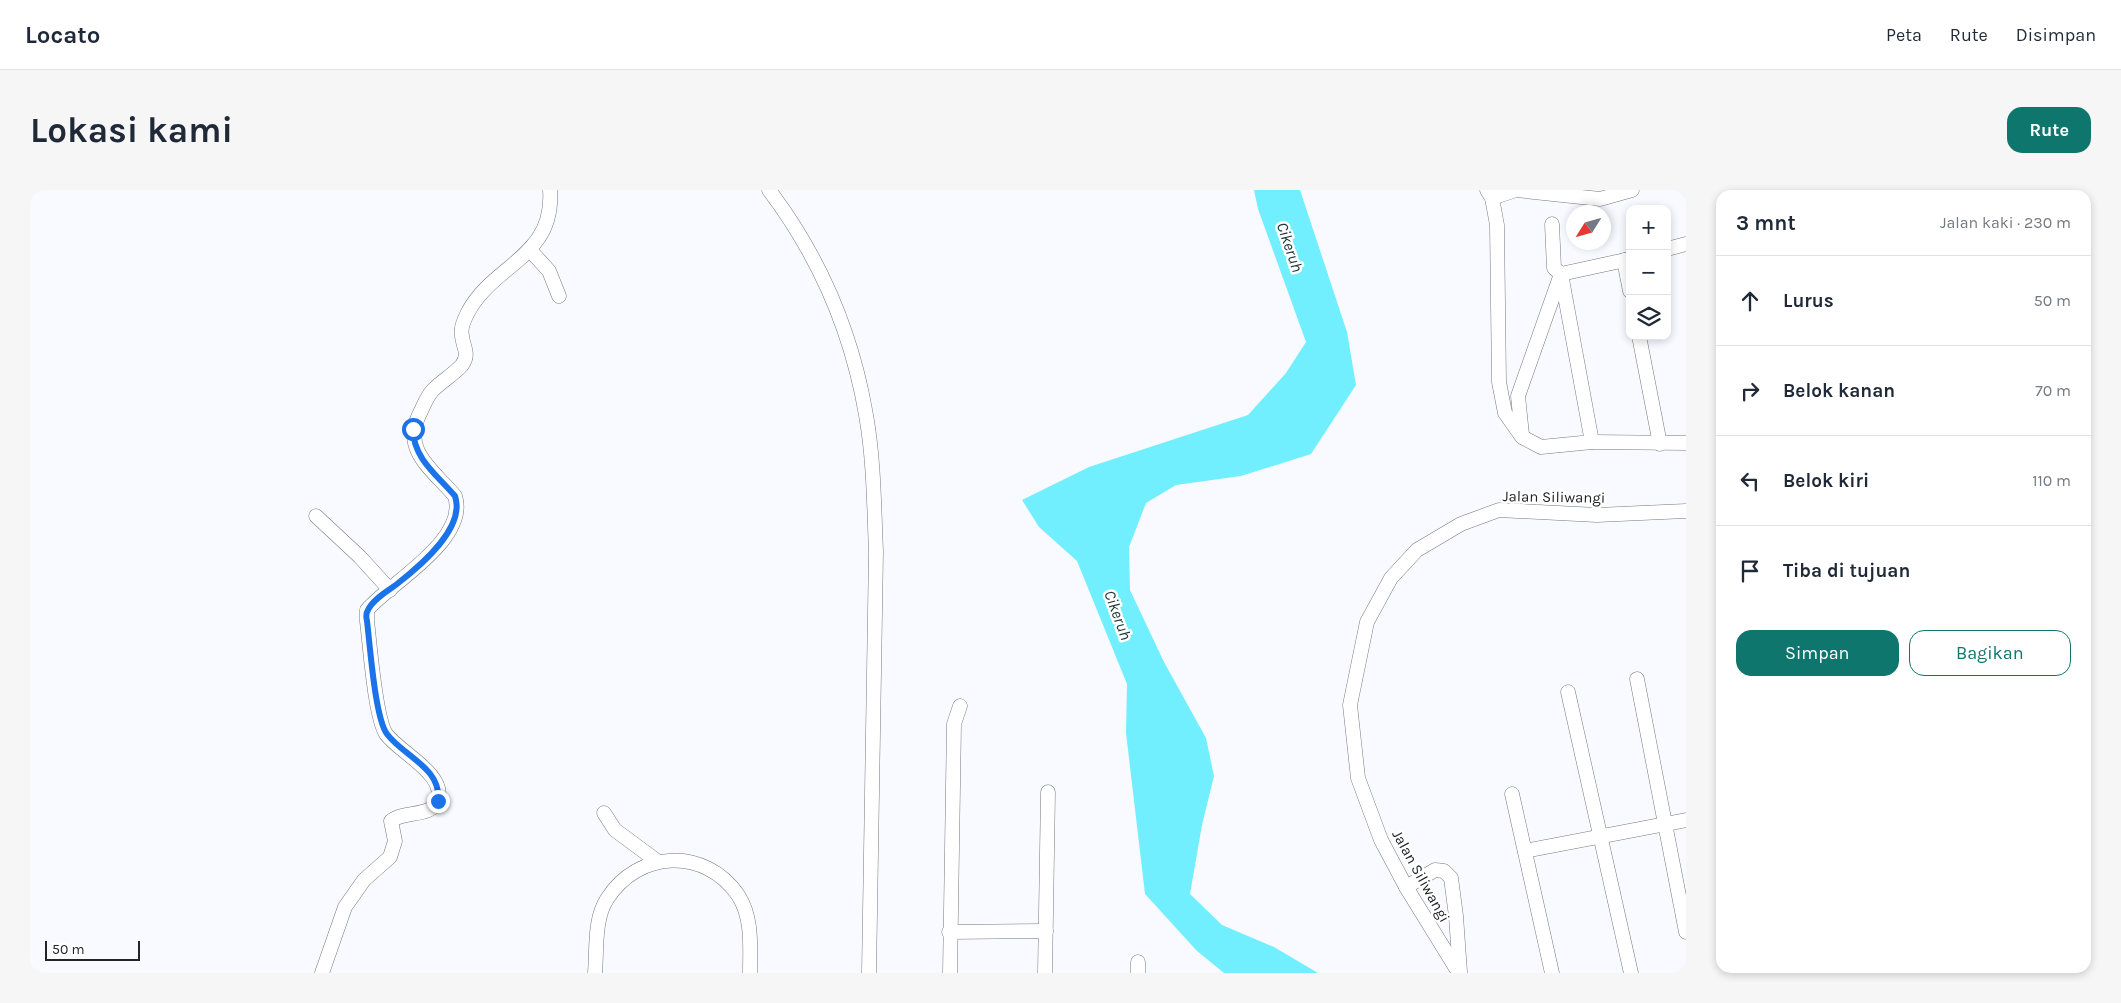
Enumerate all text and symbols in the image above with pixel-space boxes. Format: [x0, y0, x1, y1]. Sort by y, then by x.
text: Locato [25, 21, 100, 49]
text: Peta [1886, 24, 1922, 46]
text: Rute [1950, 24, 1988, 46]
text: Disimpan [2016, 24, 2096, 46]
button: Rute [2007, 107, 2091, 153]
text: Lokasi kami [30, 110, 233, 151]
north arrow [1566, 205, 1611, 250]
map controls [1626, 205, 1671, 340]
button: + [1626, 205, 1671, 250]
text: 3 mnt [1736, 211, 1796, 235]
text: Jalan kaki · 230 m [1940, 213, 2071, 232]
water label: Cikeruh [1273, 220, 1307, 274]
button: − [1626, 250, 1671, 295]
icon: ahead [1736, 287, 1764, 315]
text: Lurus [1783, 290, 1834, 312]
text: 50 m [2034, 291, 2071, 310]
button: layers [1626, 295, 1671, 340]
icon: right [1736, 377, 1764, 405]
text: Belok kanan [1783, 380, 1895, 402]
text: 70 m [2035, 381, 2071, 400]
route start [402, 418, 425, 441]
icon: left [1736, 467, 1764, 495]
text: Belok kiri [1783, 470, 1869, 492]
text: 110 m [2032, 471, 2071, 490]
street label: Jalan Siliwangi [1502, 487, 1606, 507]
icon: arrive [1736, 557, 1764, 585]
text: Tiba di tujuan [1783, 560, 1910, 582]
water label: Cikeruh [1100, 588, 1136, 642]
button: Simpan [1736, 630, 1899, 676]
button: Bagikan [1909, 630, 2071, 676]
route end [427, 790, 450, 813]
street label: Jalan Siliwangi [1388, 827, 1454, 925]
scale bar [45, 938, 140, 961]
text: 50 m [52, 941, 85, 958]

